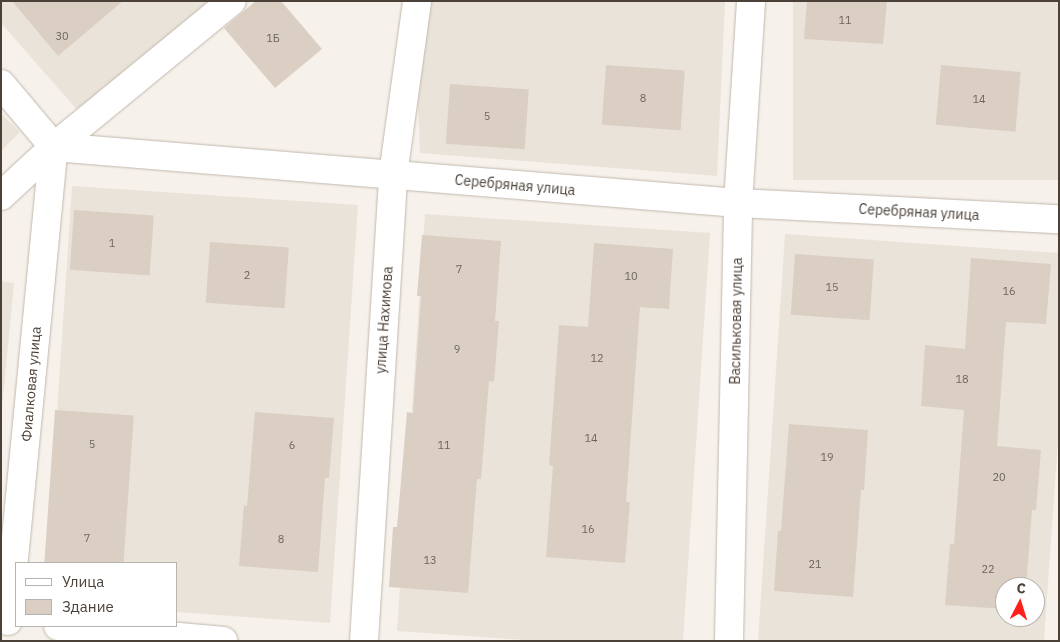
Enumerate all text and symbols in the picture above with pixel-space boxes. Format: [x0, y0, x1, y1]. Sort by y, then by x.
house number: 11 [838, 13, 852, 27]
house number: 30 [55, 29, 69, 43]
house number: 1Б [266, 31, 280, 45]
house number: 8 [640, 91, 646, 105]
house number: 14 [972, 92, 986, 106]
house number: 5 [484, 109, 490, 123]
street label: Серебряная улица [454, 171, 576, 199]
street label: Серебряная улица [858, 200, 980, 224]
house number: 1 [109, 236, 115, 250]
street label: Васильковая улица [726, 257, 746, 385]
house number: 7 [456, 262, 462, 276]
street label: улица Нахимова [372, 266, 396, 374]
house number: 2 [244, 268, 250, 282]
house number: 10 [624, 269, 638, 283]
house number: 15 [825, 280, 839, 294]
house number: 16 [1002, 284, 1016, 298]
street label: Фиалковая улица [18, 326, 44, 442]
house number: 9 [454, 342, 460, 356]
house number: 12 [590, 351, 604, 365]
house number: 18 [955, 372, 969, 386]
house number: 14 [584, 431, 598, 445]
house number: 5 [89, 437, 95, 451]
house number: 6 [289, 438, 295, 452]
house number: 11 [437, 438, 451, 452]
house number: 19 [820, 450, 834, 464]
house number: 20 [992, 470, 1006, 484]
house number: 16 [581, 522, 595, 536]
house number: 7 [84, 531, 90, 545]
house number: 8 [278, 532, 284, 546]
house number: 13 [423, 553, 437, 567]
house number: 21 [808, 557, 822, 571]
legend [15, 562, 178, 627]
house number: 22 [981, 562, 995, 576]
text: Улица [62, 572, 104, 591]
north arrow [995, 577, 1045, 627]
text: С [1016, 579, 1027, 597]
text: Здание [62, 597, 114, 616]

